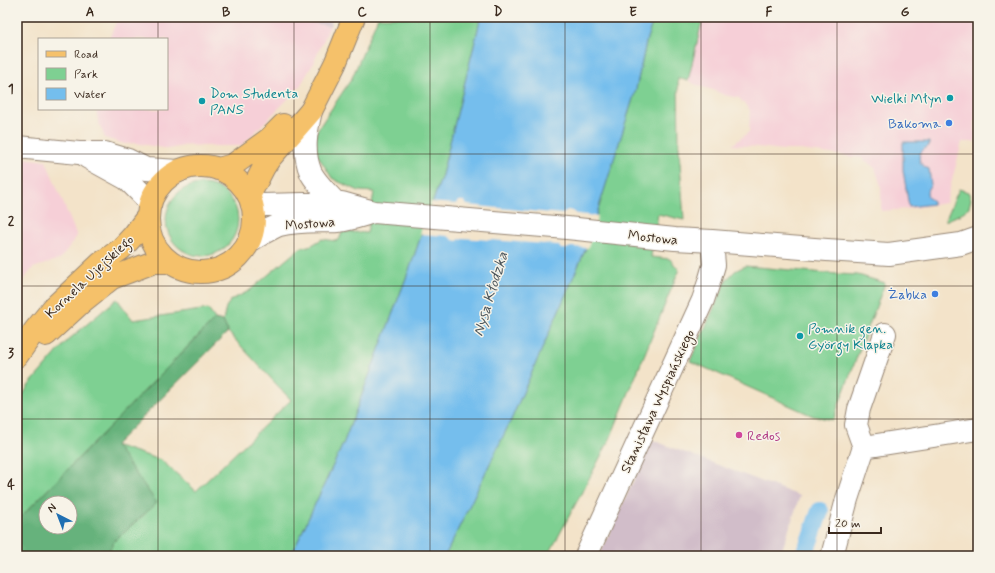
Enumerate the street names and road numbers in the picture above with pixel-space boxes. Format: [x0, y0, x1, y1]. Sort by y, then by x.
street label: Mostowa [284, 213, 336, 235]
street label: Mostowa [627, 226, 679, 250]
street label: Kornela Ujejskiego [42, 231, 139, 324]
street label: Stanisława Wyspiańskiego [617, 327, 700, 476]

